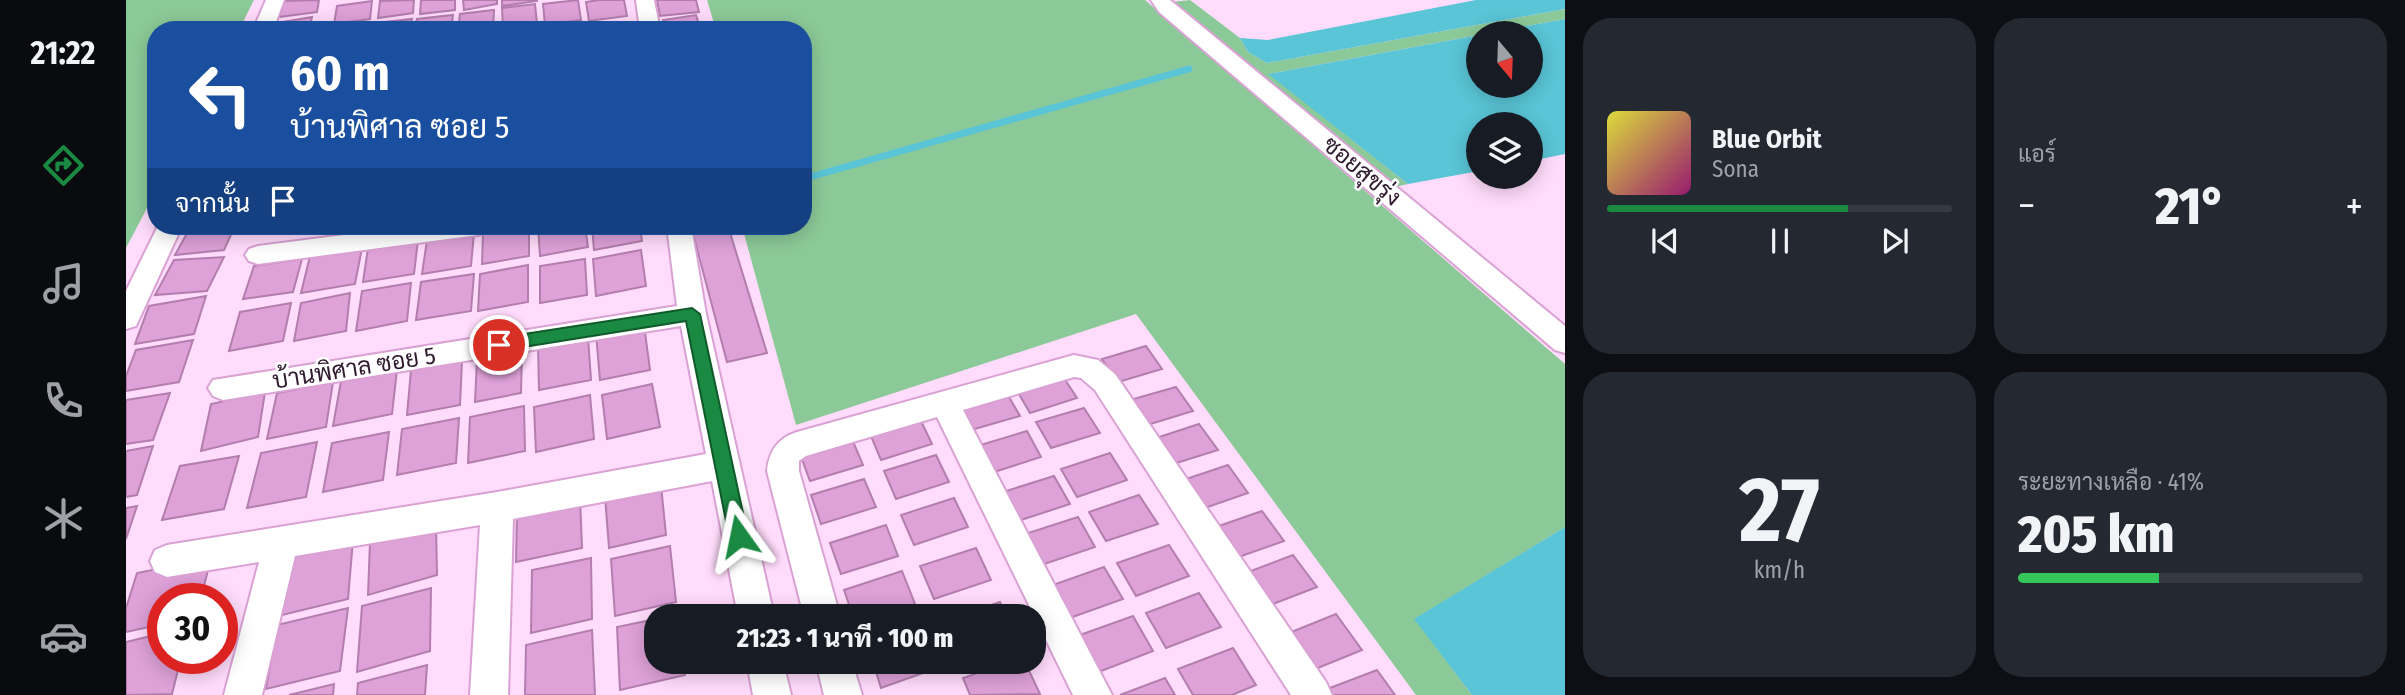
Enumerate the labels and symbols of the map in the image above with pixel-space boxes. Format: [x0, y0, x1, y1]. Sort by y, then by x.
north arrow [1466, 21, 1544, 98]
street label: ซอยสุขรุ่ง [1316, 130, 1407, 213]
pin [469, 315, 529, 375]
street label: บ้านพิศาล ซอย 5 [270, 340, 437, 395]
position arrow [702, 499, 776, 573]
speed limit sign: 30 [147, 583, 238, 674]

